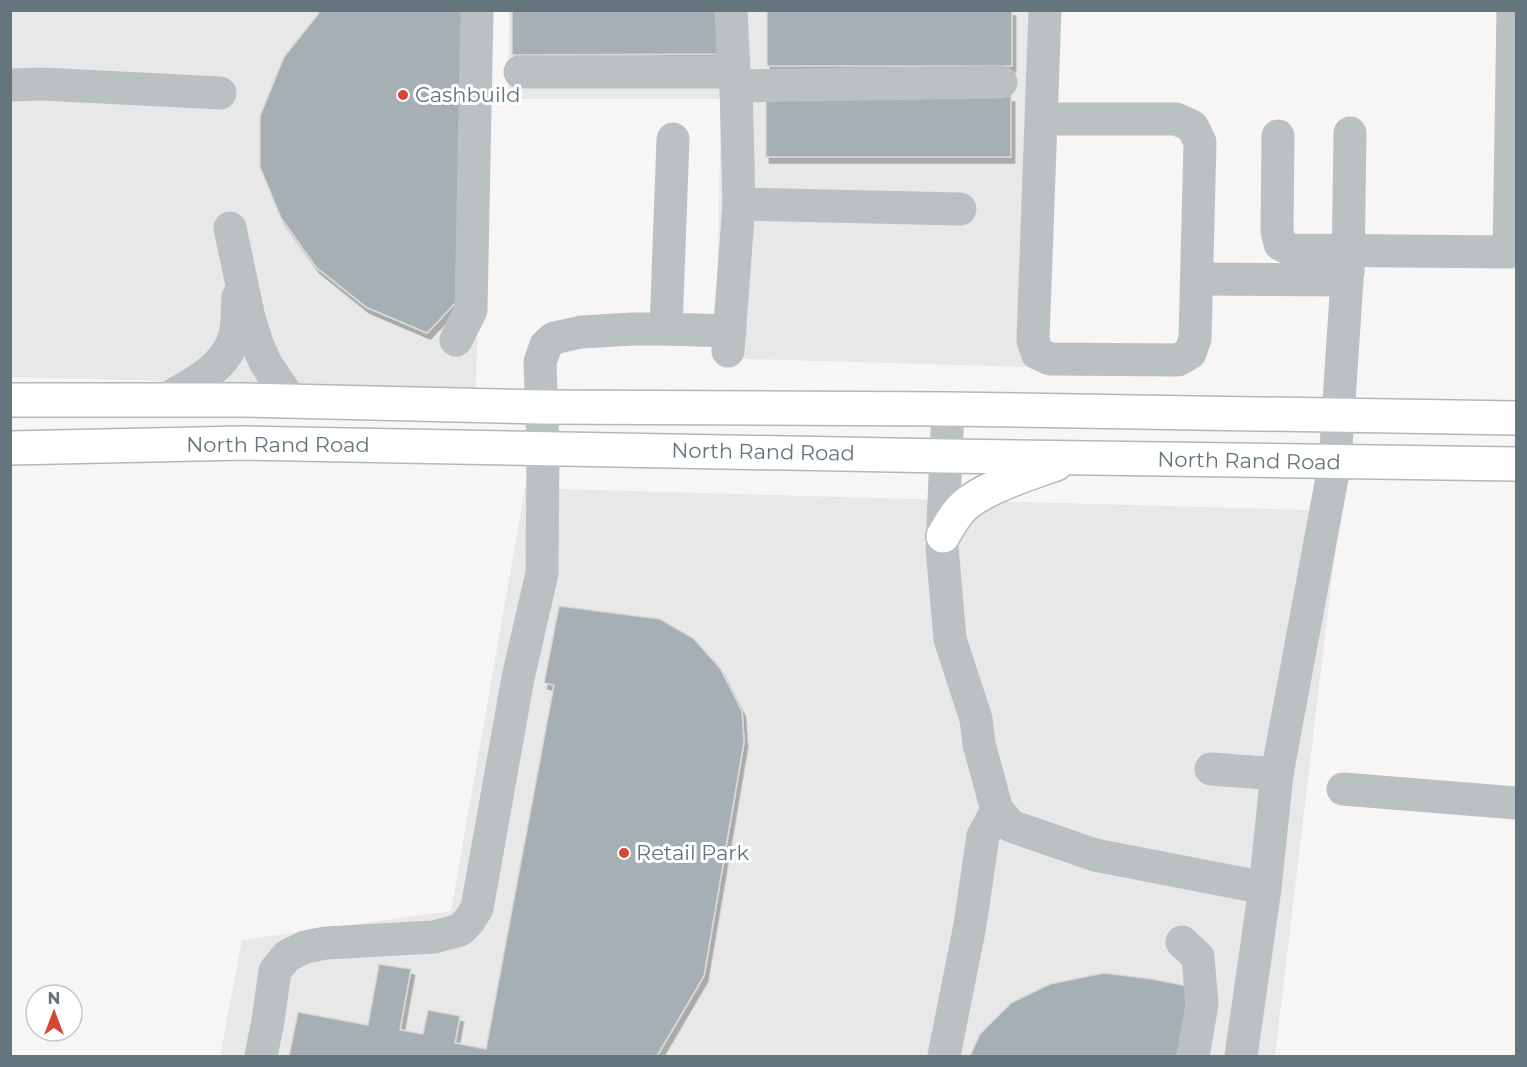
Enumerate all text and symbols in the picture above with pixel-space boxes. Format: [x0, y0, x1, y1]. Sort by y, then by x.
place label: Cashbuild [415, 82, 520, 107]
marker: Cashbuild [396, 88, 410, 102]
street label: North Rand Road [186, 432, 370, 457]
street label: North Rand Road [671, 437, 855, 466]
street label: North Rand Road [1157, 446, 1341, 475]
place label: Retail Park [636, 840, 750, 865]
marker: Retail Park [617, 846, 631, 860]
north arrow [24, 983, 84, 1043]
text: N [48, 989, 60, 1008]

